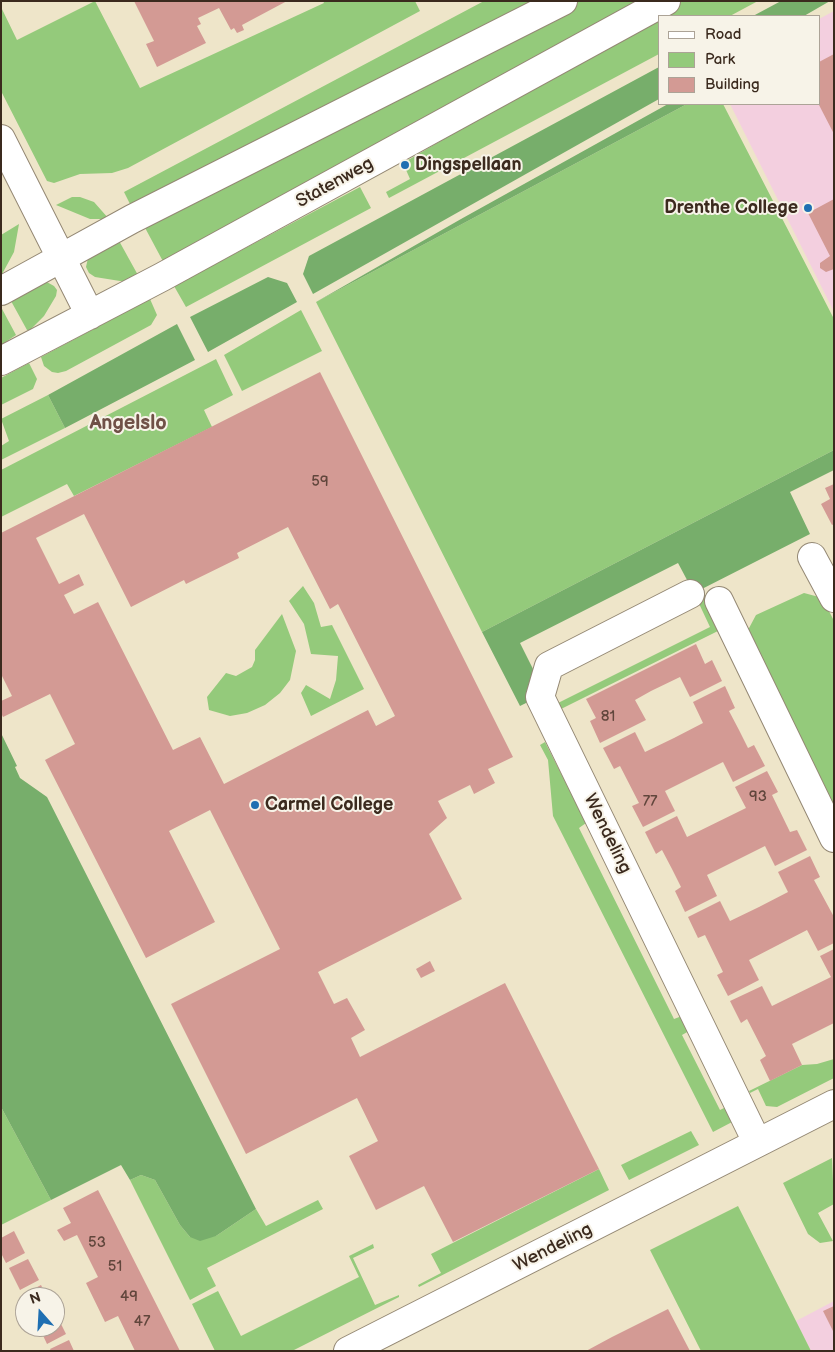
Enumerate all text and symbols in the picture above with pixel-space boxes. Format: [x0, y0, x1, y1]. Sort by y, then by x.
legend [658, 15, 820, 105]
text: Road [705, 25, 741, 44]
text: Park [705, 50, 735, 69]
text: Building [705, 75, 760, 94]
street label: Statenweg [293, 153, 377, 213]
place label: Dingspellaan [415, 154, 521, 176]
marker: Dingspellaan [399, 159, 411, 171]
place label: Drenthe College [664, 197, 798, 219]
marker: Drenthe College [802, 202, 814, 214]
district label: Angelslo [89, 412, 167, 436]
house number: 59 [311, 473, 329, 491]
house number: 81 [601, 708, 615, 726]
house number: 93 [749, 788, 767, 806]
street label: Wendeling [578, 791, 636, 877]
house number: 77 [643, 793, 657, 811]
place label: Carmel College [265, 794, 393, 816]
marker: Carmel College [249, 799, 261, 811]
street label: Wendeling [510, 1219, 596, 1277]
house number: 53 [88, 1234, 106, 1252]
house number: 51 [108, 1258, 122, 1276]
north arrow [15, 1287, 65, 1337]
house number: 49 [120, 1288, 138, 1306]
text: N [28, 1289, 43, 1308]
house number: 47 [134, 1313, 150, 1331]

